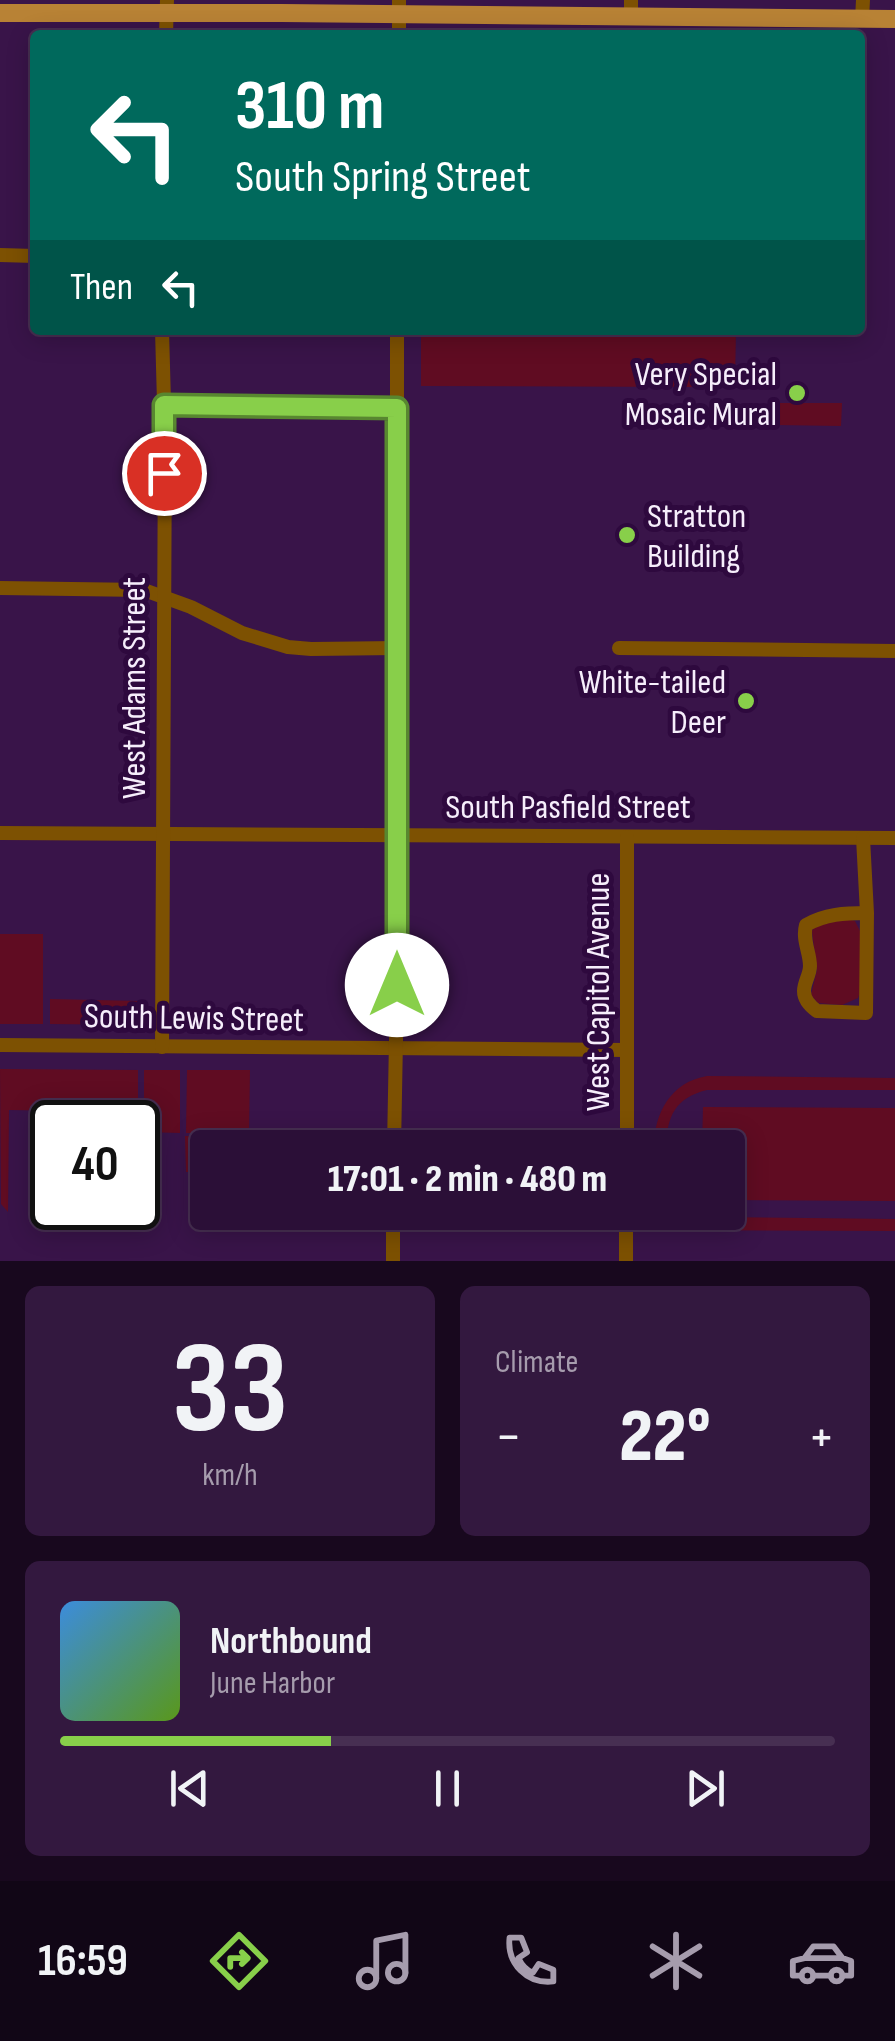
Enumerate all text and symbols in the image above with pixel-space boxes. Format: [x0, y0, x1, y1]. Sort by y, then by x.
text: 310 m [235, 65, 384, 149]
icon: left [70, 70, 200, 200]
text: South Spring Street [235, 150, 530, 205]
icon: left [153, 260, 208, 315]
text: Then [70, 265, 133, 310]
place label: Very Special Mosaic Mural [625, 353, 777, 436]
marker: Very Special Mosaic Mural [786, 382, 808, 404]
pin [122, 431, 207, 516]
icon: arrive [137, 446, 192, 501]
place label: Stratton Building [647, 495, 746, 578]
marker: Stratton Building [616, 524, 638, 546]
street label: West Adams Street [113, 577, 156, 799]
place label: White-tailed Deer [579, 661, 726, 744]
marker: White-tailed Deer [735, 690, 757, 712]
street label: South Pasfield Street [445, 786, 691, 829]
street label: West Capitol Avenue [577, 873, 620, 1111]
position arrow [345, 933, 449, 1037]
street label: South Lewis Street [84, 995, 304, 1042]
speed limit sign: 40 [30, 1100, 160, 1230]
text: 17:01 · 2 min · 480 m [328, 1157, 607, 1202]
text: 33 [172, 1313, 288, 1469]
text: Climate [495, 1343, 578, 1382]
text: 22° [619, 1392, 711, 1483]
text: − [495, 1404, 522, 1471]
text: + [808, 1404, 835, 1471]
text: km/h [202, 1456, 258, 1495]
text: Northbound [210, 1619, 372, 1664]
text: June Harbor [210, 1664, 335, 1703]
icon: previous [162, 1761, 217, 1816]
icon: pause [420, 1761, 475, 1816]
icon: next [678, 1761, 733, 1816]
icon: directions [204, 1926, 274, 1996]
icon: music [350, 1926, 420, 1996]
icon: phone [495, 1926, 565, 1996]
icon: climate [641, 1926, 711, 1996]
icon: car [787, 1926, 857, 1996]
text: 16:59 [38, 1934, 128, 1989]

